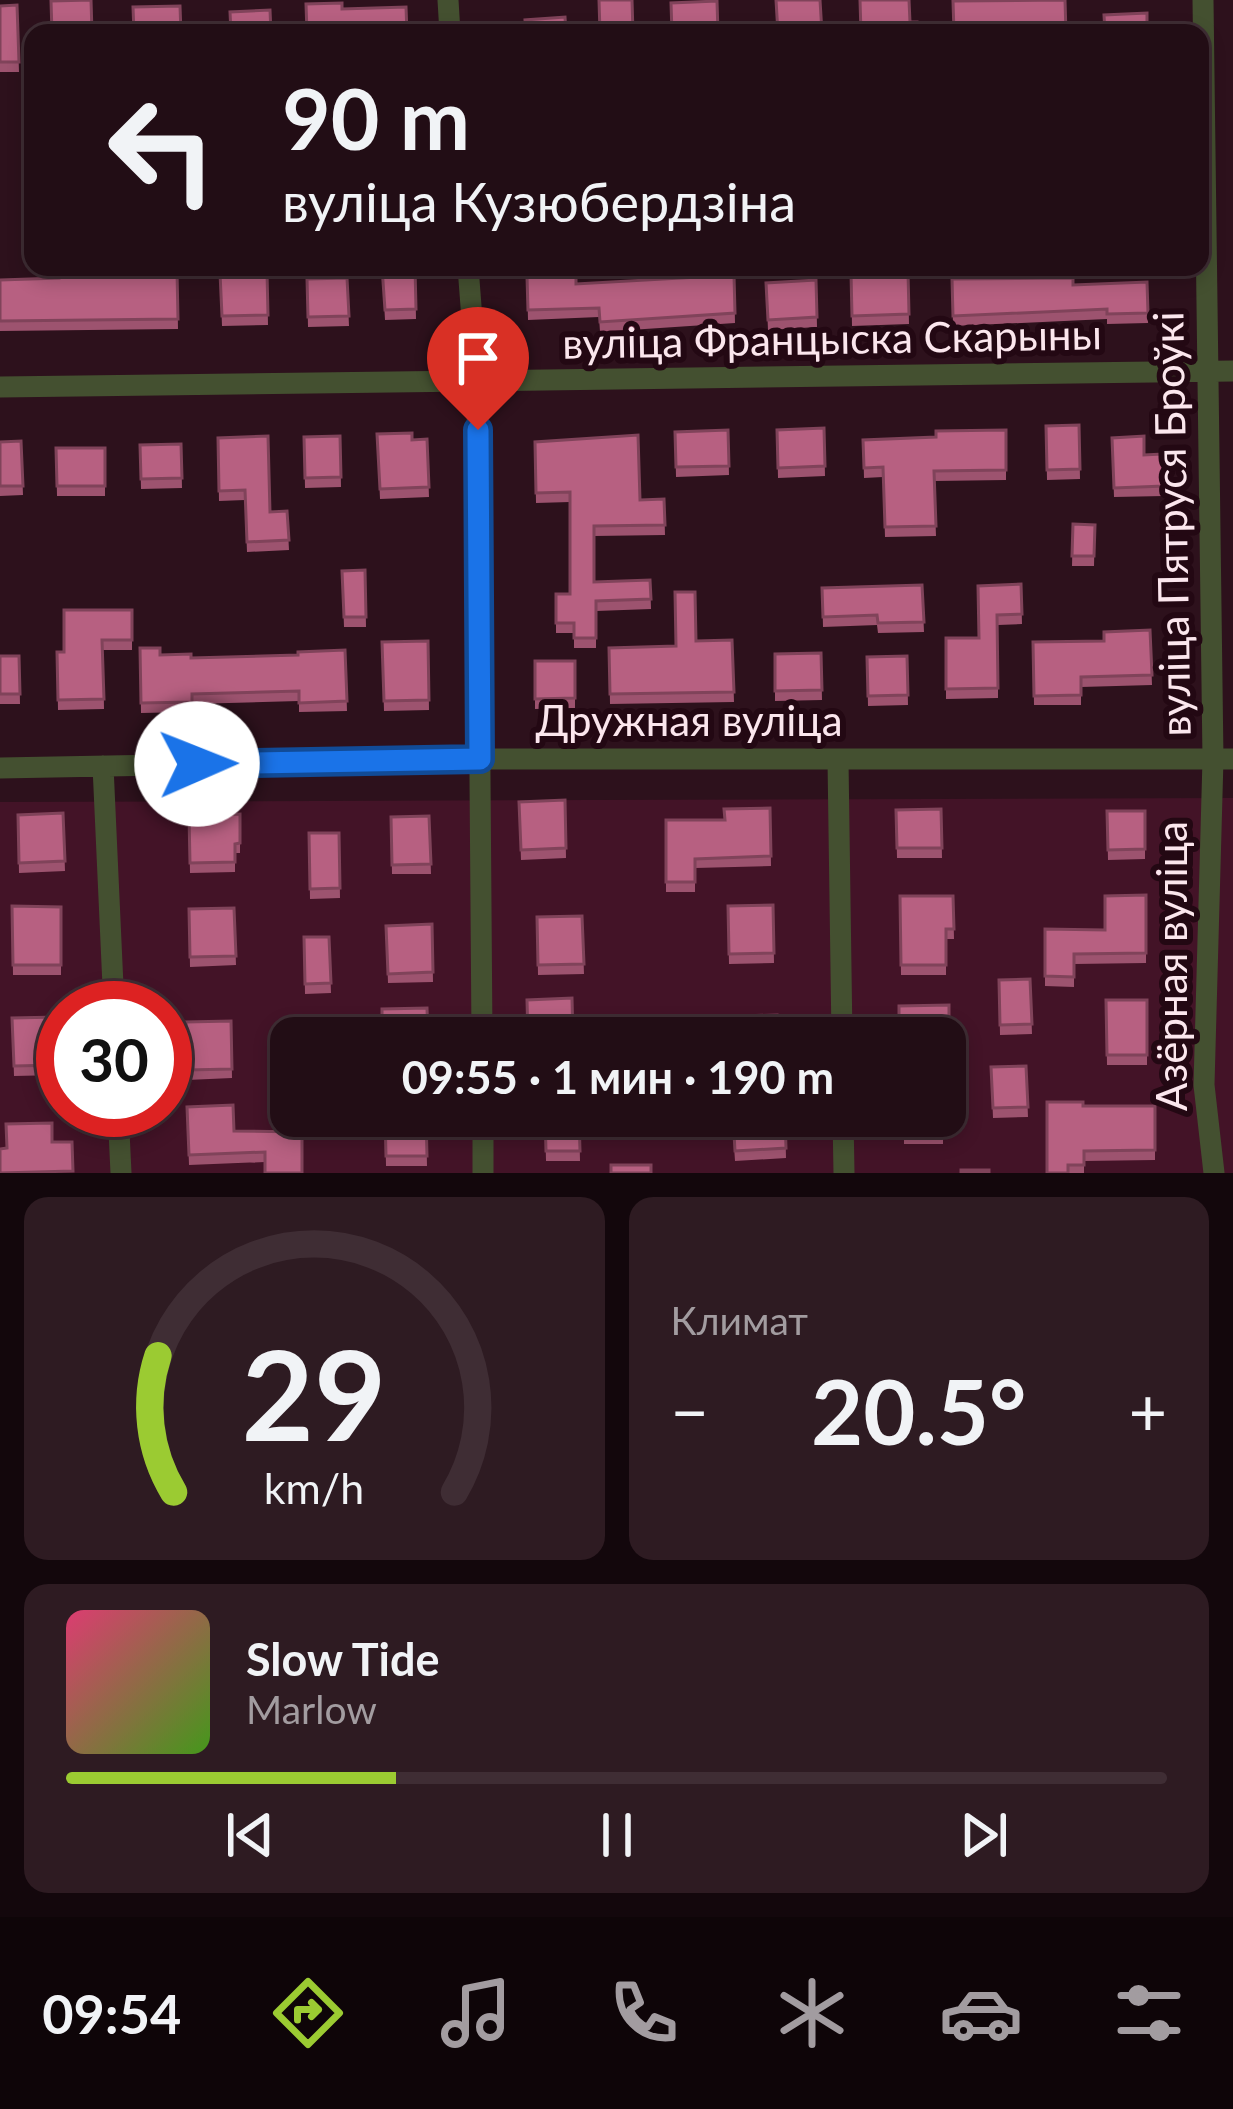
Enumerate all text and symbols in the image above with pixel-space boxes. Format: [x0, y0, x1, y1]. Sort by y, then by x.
text: 90 m [282, 67, 470, 168]
icon: left [84, 72, 240, 228]
text: вуліца Кузюбердзіна [282, 169, 796, 234]
pin [427, 307, 529, 430]
street label: вуліца Францыска Скарыны [562, 308, 1102, 368]
street label: вуліца Пятруся Броўкі [1142, 311, 1200, 737]
icon: arrive [445, 325, 511, 391]
street label: Дружная вуліца [535, 695, 843, 745]
position arrow [134, 701, 260, 827]
street label: Азёрная вуліца [1146, 821, 1196, 1111]
speed limit sign: 30 [36, 981, 192, 1137]
text: 09:55 · 1 мин · 190 m [402, 1050, 834, 1104]
text: Климат [671, 1297, 808, 1343]
text: 29 [242, 1318, 387, 1468]
text: 20.5° [811, 1356, 1026, 1464]
text: − [671, 1371, 709, 1450]
text: + [1129, 1371, 1167, 1450]
text: km/h [264, 1461, 364, 1512]
text: Slow Tide [246, 1632, 440, 1686]
text: Marlow [246, 1686, 377, 1732]
icon: previous [217, 1802, 283, 1868]
icon: pause [584, 1802, 650, 1868]
icon: next [951, 1802, 1017, 1868]
icon: directions [266, 1971, 350, 2055]
icon: music [434, 1971, 518, 2055]
icon: phone [602, 1971, 686, 2055]
icon: climate [770, 1971, 854, 2055]
icon: car [939, 1971, 1023, 2055]
icon: filters [1107, 1971, 1191, 2055]
text: 09:54 [42, 1981, 181, 2046]

